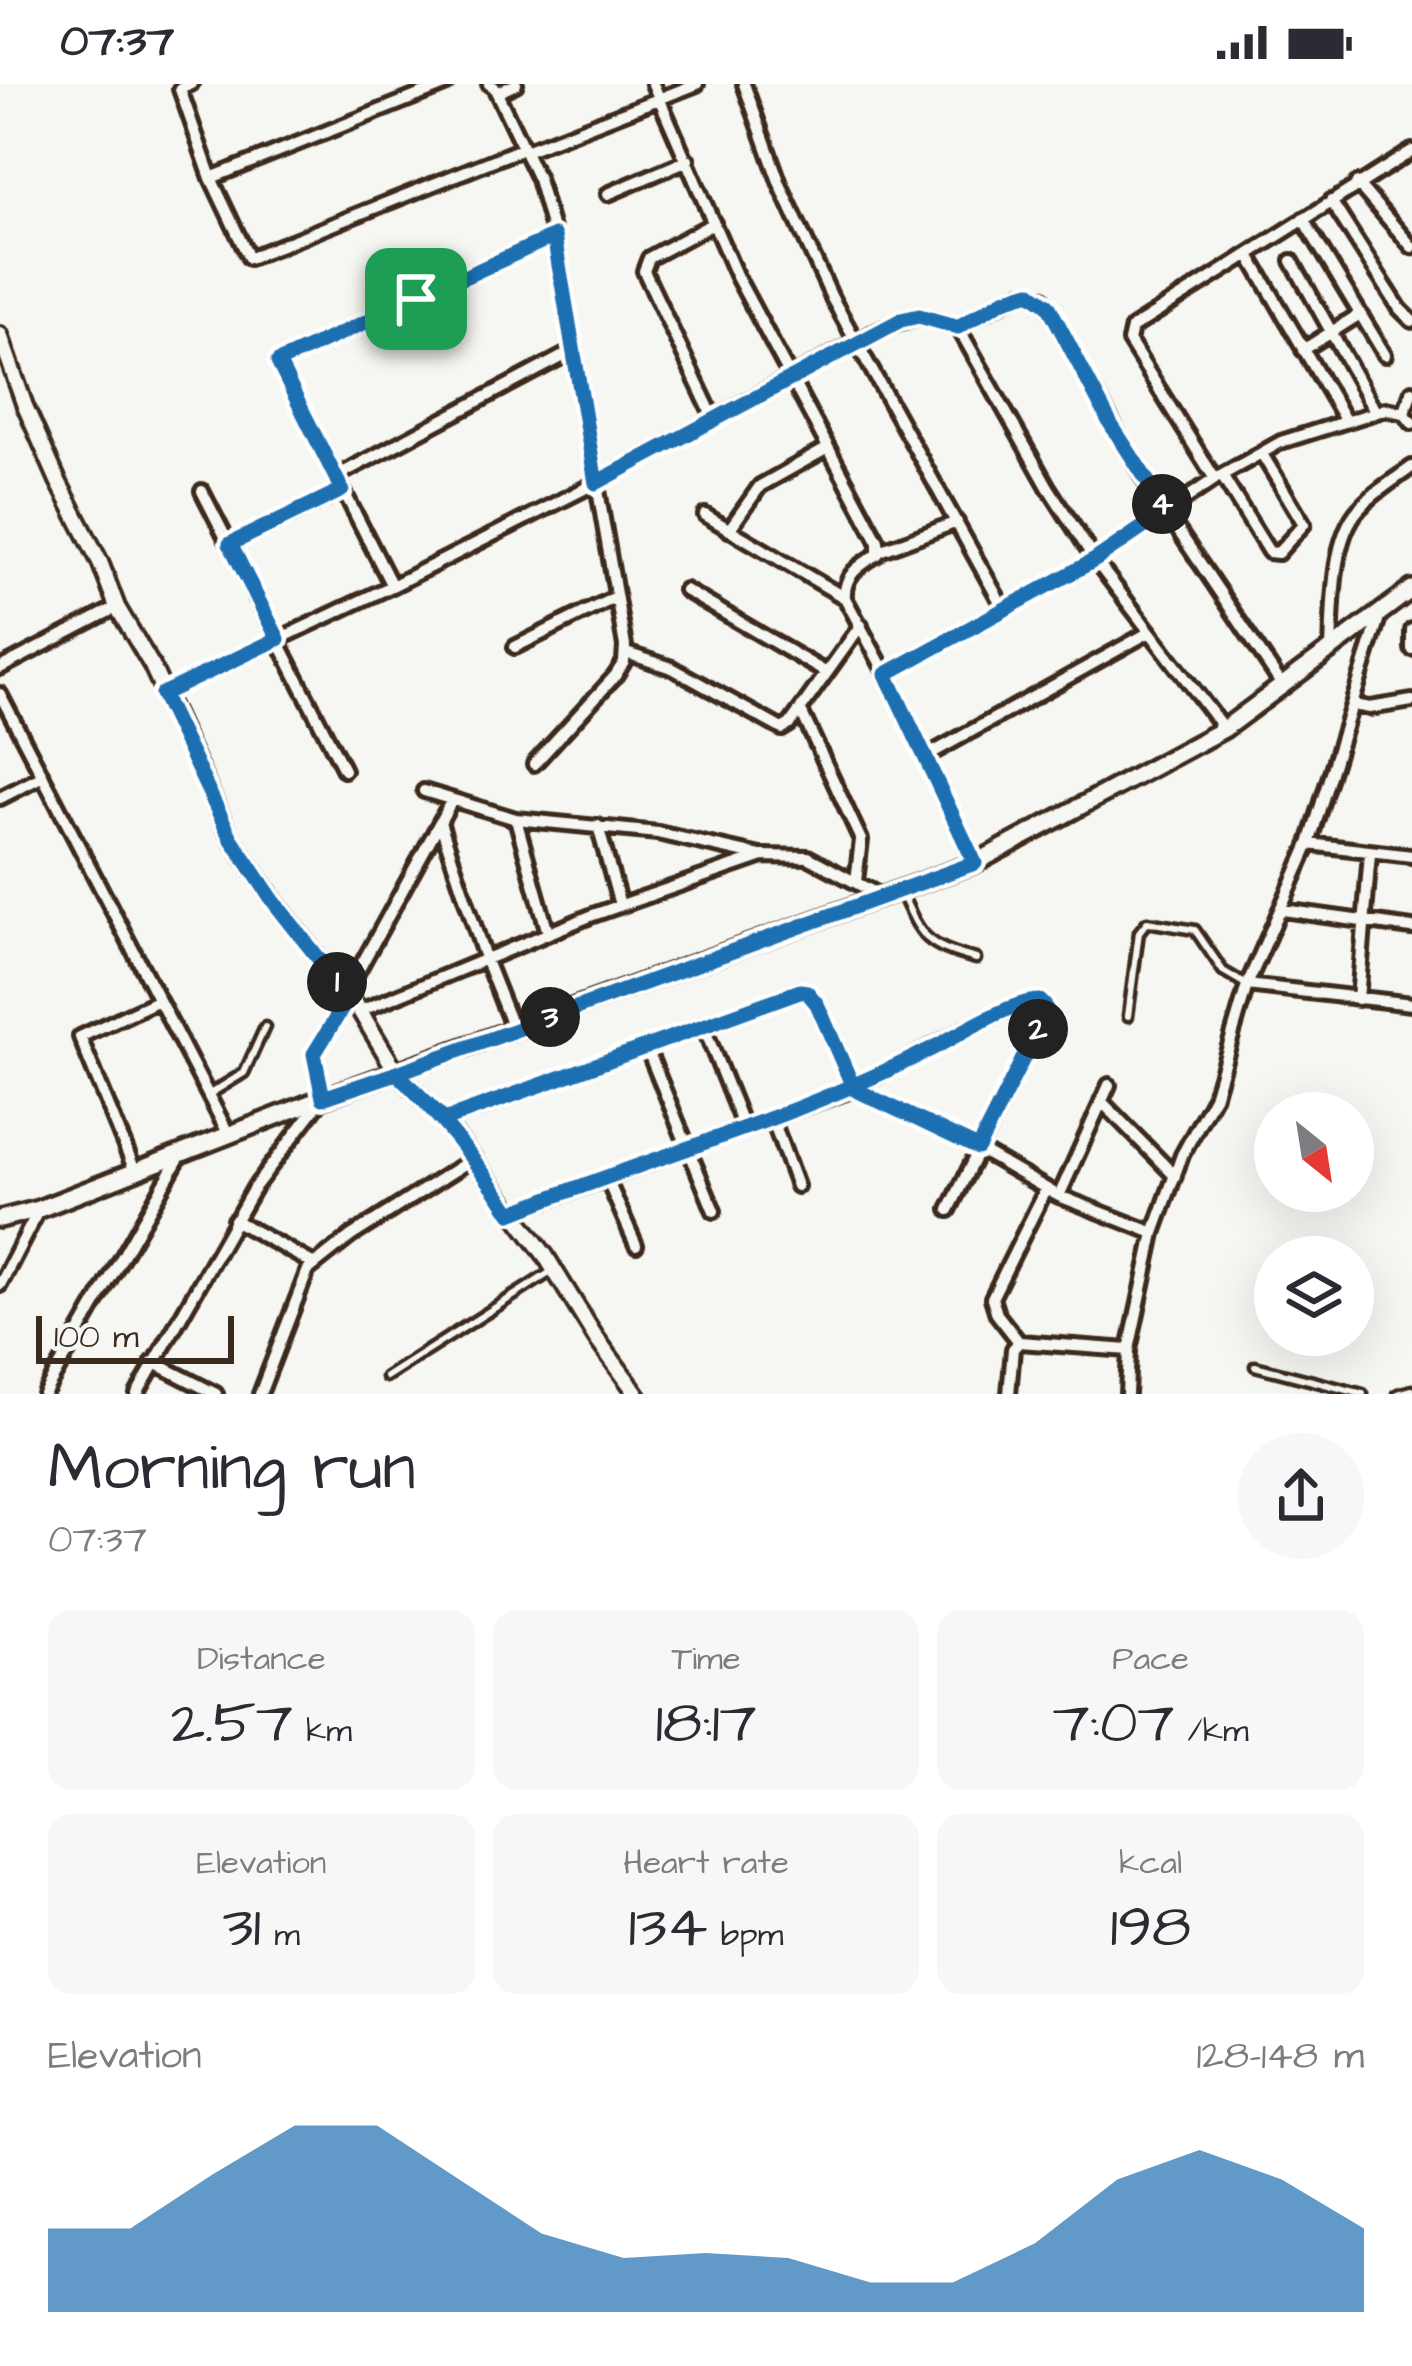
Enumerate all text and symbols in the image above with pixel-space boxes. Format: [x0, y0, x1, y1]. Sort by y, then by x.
text: 07:37 [60, 11, 174, 73]
pin [365, 248, 467, 350]
icon: arrive [383, 266, 449, 332]
pin: 4 [1132, 474, 1192, 534]
text: 4 [1151, 481, 1173, 527]
pin: 1 [307, 952, 367, 1012]
text: 1 [335, 959, 339, 1005]
pin: 3 [520, 987, 580, 1047]
text: 3 [542, 994, 558, 1040]
pin: 2 [1008, 999, 1068, 1059]
text: 2 [1029, 1006, 1047, 1052]
north arrow [1254, 1092, 1374, 1212]
map controls [1254, 1092, 1374, 1356]
button: layers [1254, 1236, 1374, 1356]
scale bar [36, 1310, 234, 1363]
text: 100 m [54, 1314, 139, 1360]
text: Morning run [48, 1423, 416, 1515]
button: share [1238, 1433, 1364, 1559]
text: 07:37 [48, 1514, 147, 1568]
text: Distance [197, 1636, 325, 1682]
text: Time [671, 1636, 741, 1682]
text: Pace [1112, 1636, 1189, 1682]
text: 2.57 [171, 1682, 293, 1765]
text: 18:17 [655, 1682, 757, 1765]
text: 7:07 [1053, 1682, 1174, 1765]
text: km [293, 1708, 352, 1754]
text: /km [1174, 1708, 1249, 1754]
text: Elevation [196, 1840, 326, 1886]
text: Heart rate [623, 1840, 789, 1886]
text: kcal [1119, 1840, 1182, 1886]
text: 31 [223, 1886, 261, 1969]
text: 134 [629, 1886, 708, 1969]
text: 198 [1110, 1886, 1191, 1969]
text: m [261, 1912, 300, 1958]
text: bpm [708, 1912, 783, 1958]
text: Elevation [48, 2030, 202, 2084]
text: 128–148 m [1196, 2030, 1364, 2084]

